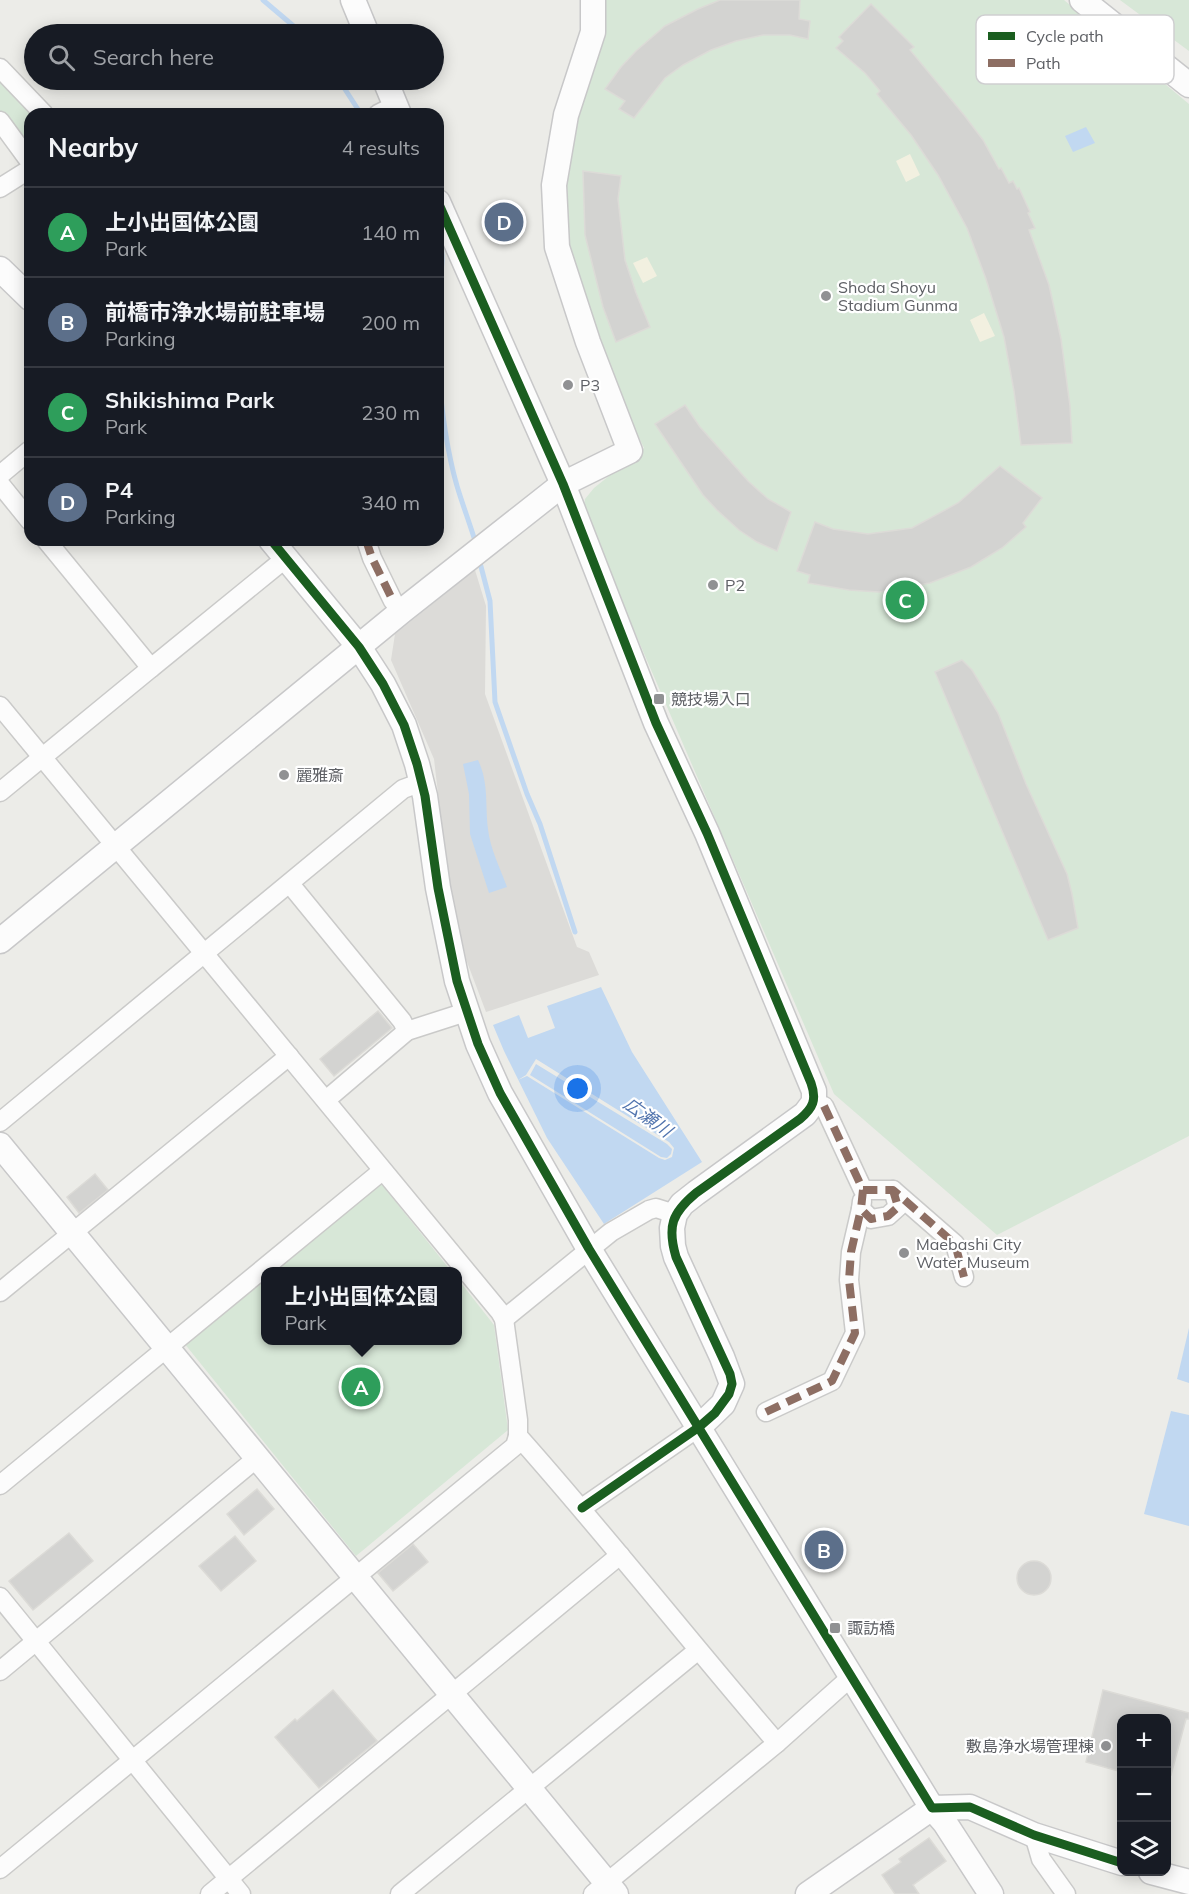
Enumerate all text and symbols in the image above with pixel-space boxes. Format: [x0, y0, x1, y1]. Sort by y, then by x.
legend [976, 15, 1174, 84]
search box [24, 24, 444, 90]
text: Cycle path [1026, 26, 1104, 46]
icon: search [45, 41, 78, 74]
text: Search here [93, 43, 214, 71]
text: Path [1026, 53, 1061, 73]
text: Nearby [48, 131, 138, 164]
text: 4 results [342, 135, 420, 160]
pin: D [484, 200, 524, 244]
text: 上小出国体公園 [105, 208, 259, 236]
text: A [60, 220, 75, 245]
text: 140 m [361, 220, 420, 245]
text: Park [105, 236, 147, 261]
place label: Shoda Shoyu Stadium Gunma [838, 277, 958, 315]
marker: Shoda Shoyu Stadium Gunma [819, 289, 833, 303]
text: 前橋市浄水場前駐車場 [105, 298, 325, 326]
text: B [61, 310, 74, 335]
text: 200 m [361, 310, 420, 335]
text: Parking [105, 326, 176, 351]
place label: P3 [580, 375, 600, 395]
marker: P3 [561, 378, 575, 392]
text: Shikishima Park [105, 386, 274, 414]
text: C [61, 400, 74, 425]
text: 230 m [361, 400, 420, 425]
text: Park [105, 414, 147, 439]
text: P4 [105, 476, 133, 504]
text: D [60, 490, 75, 515]
text: 340 m [361, 490, 420, 515]
text: Parking [105, 504, 176, 529]
place label: P2 [725, 575, 745, 595]
marker: P2 [706, 578, 720, 592]
pin: C [886, 578, 924, 622]
place label: 競技場入口 [671, 689, 751, 709]
marker: 競技場入口 [652, 692, 666, 706]
place label: 麗雅斎 [296, 765, 344, 785]
marker: 麗雅斎 [277, 768, 291, 782]
your location [563, 1074, 592, 1103]
water label: 広瀬川 [619, 1092, 678, 1143]
place label: Maebashi City Water Museum [916, 1234, 1030, 1272]
marker: Maebashi City Water Museum [897, 1246, 911, 1260]
popup [261, 1267, 462, 1345]
text: 上小出国体公園 [284, 1282, 439, 1310]
text: Park [284, 1310, 327, 1335]
pin: A [342, 1364, 380, 1410]
pin: B [804, 1528, 844, 1572]
place label: 諏訪橋 [847, 1618, 895, 1638]
marker: 諏訪橋 [828, 1621, 842, 1635]
map controls [1117, 1714, 1171, 1876]
button: + [1117, 1714, 1171, 1768]
place label: 敷島浄水場管理棟 [966, 1736, 1094, 1756]
marker: 敷島浄水場管理棟 [1099, 1739, 1113, 1753]
button: − [1117, 1768, 1171, 1822]
button: layers [1117, 1822, 1171, 1876]

